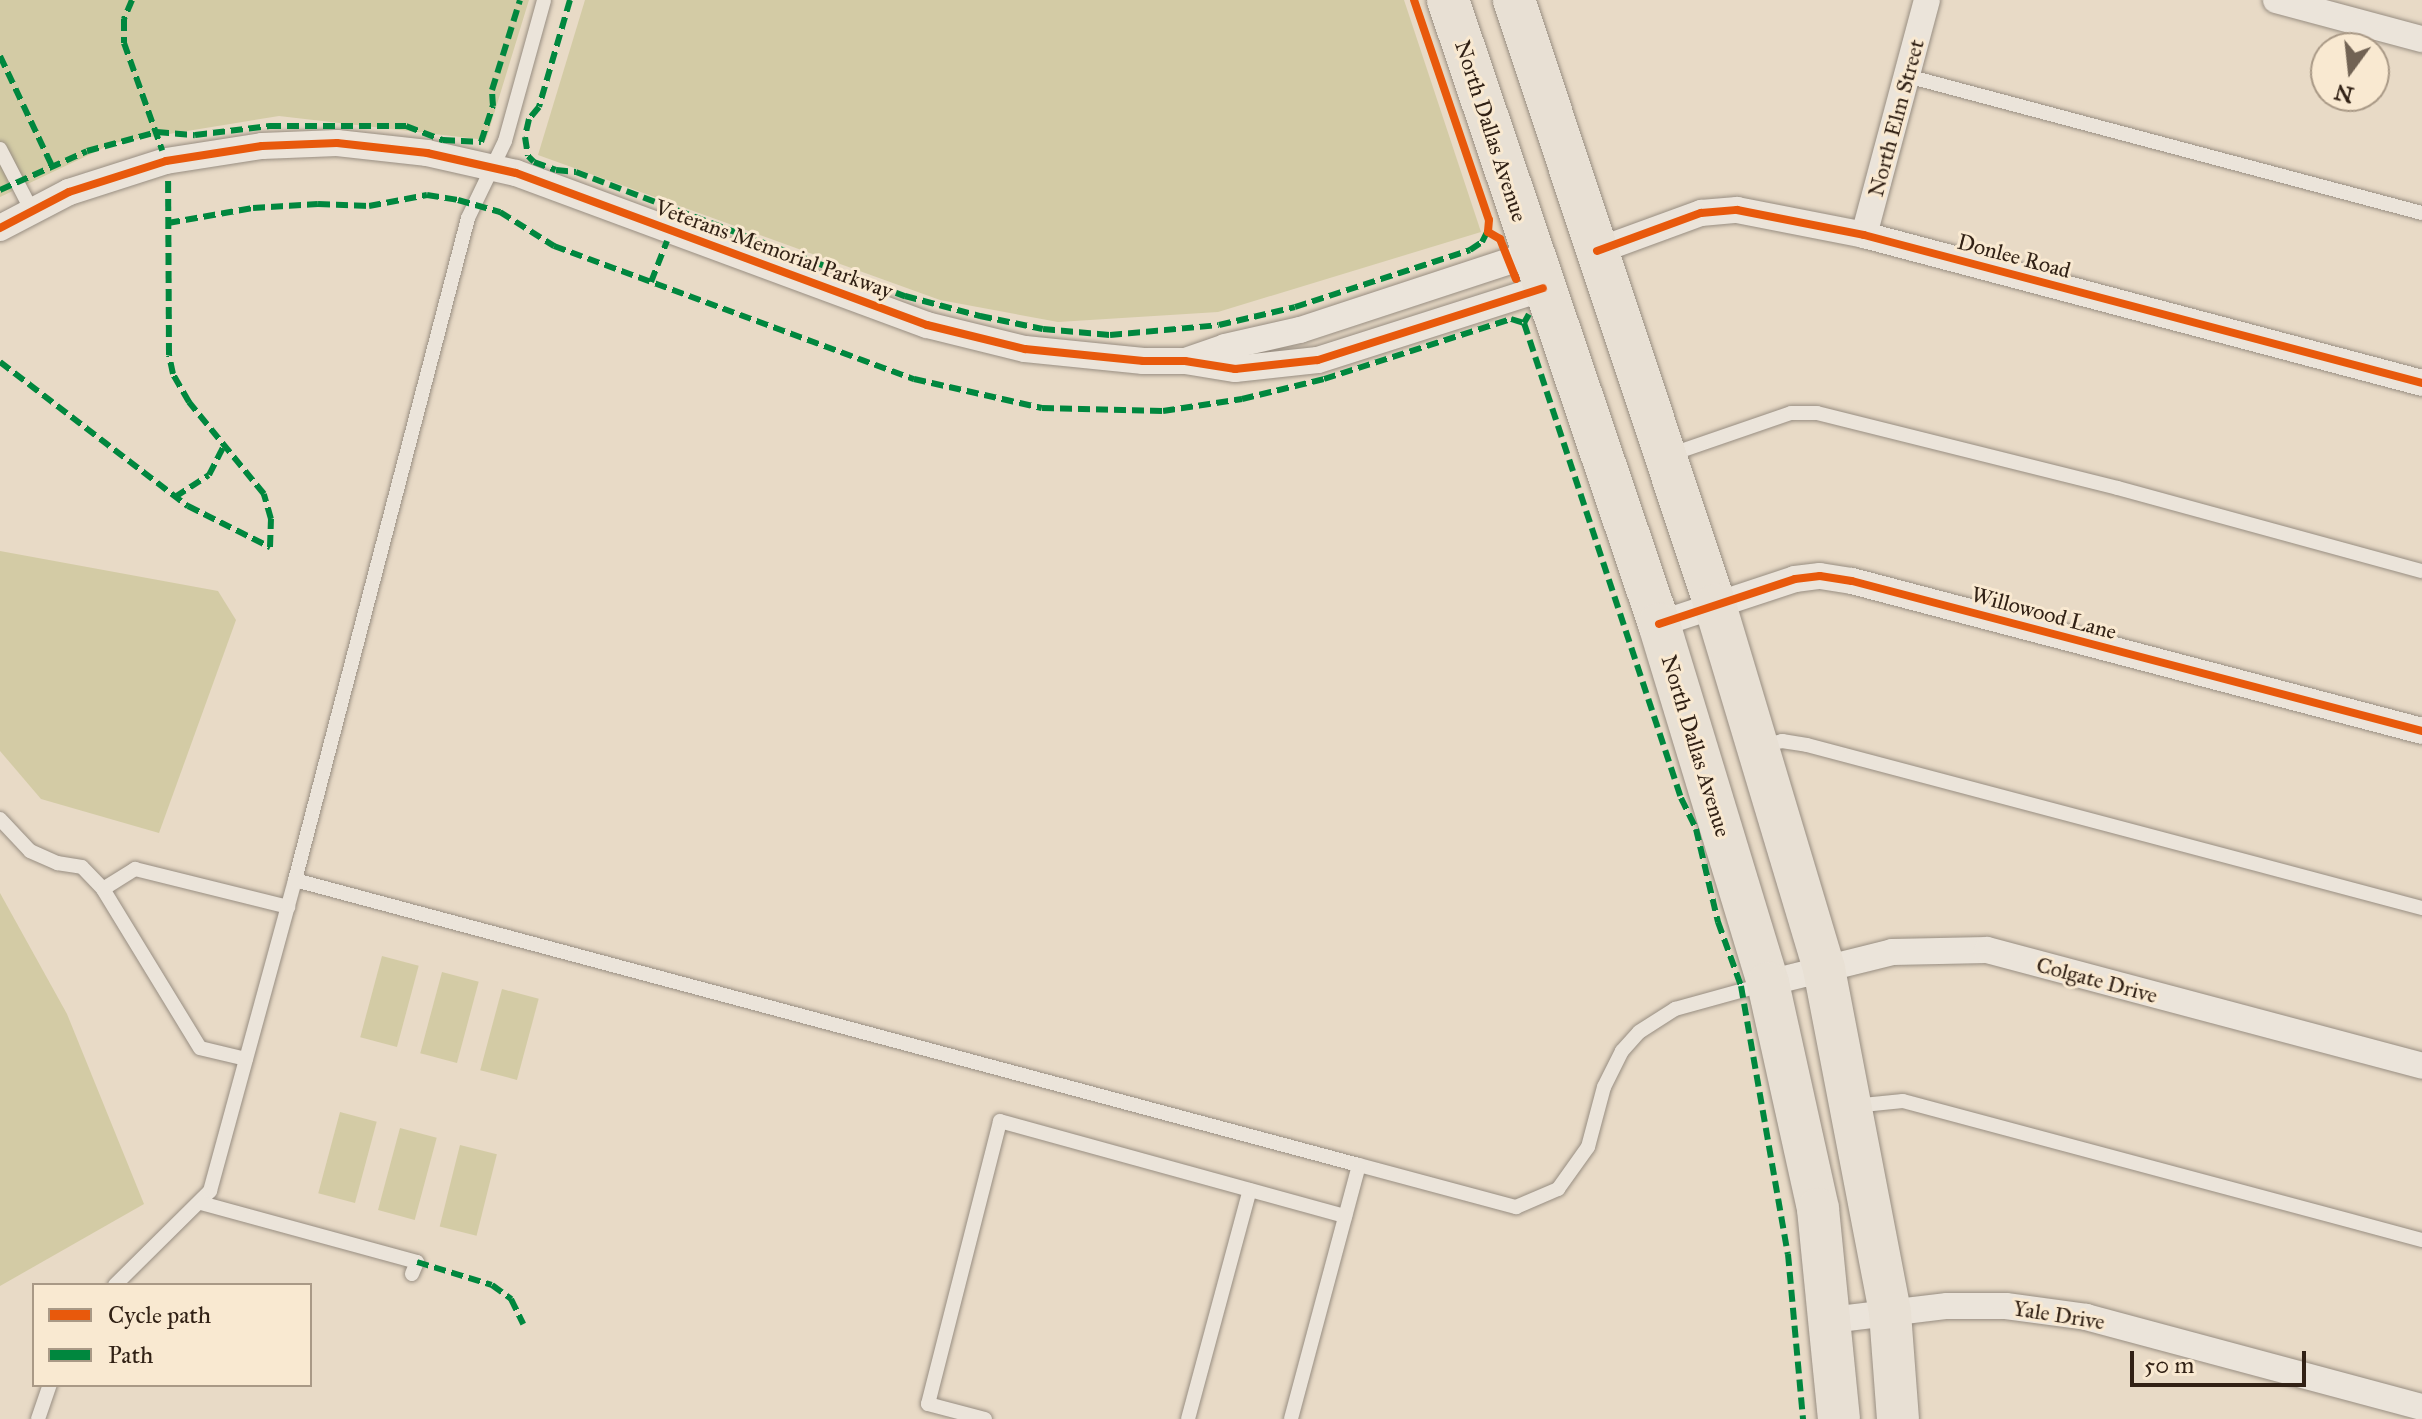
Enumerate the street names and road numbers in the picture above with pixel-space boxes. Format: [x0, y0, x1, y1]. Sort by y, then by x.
street label: North Elm Street [1862, 36, 1930, 200]
street label: North Dallas Avenue [1449, 37, 1533, 225]
street label: Veterans Memorial Parkway [652, 194, 896, 304]
street label: Donlee Road [1954, 228, 2074, 284]
street label: Willowood Lane [1969, 581, 2119, 645]
street label: North Dallas Avenue [1656, 652, 1736, 840]
street label: Colgate Drive [2034, 951, 2160, 1009]
street label: Yale Drive [2011, 1295, 2107, 1335]

